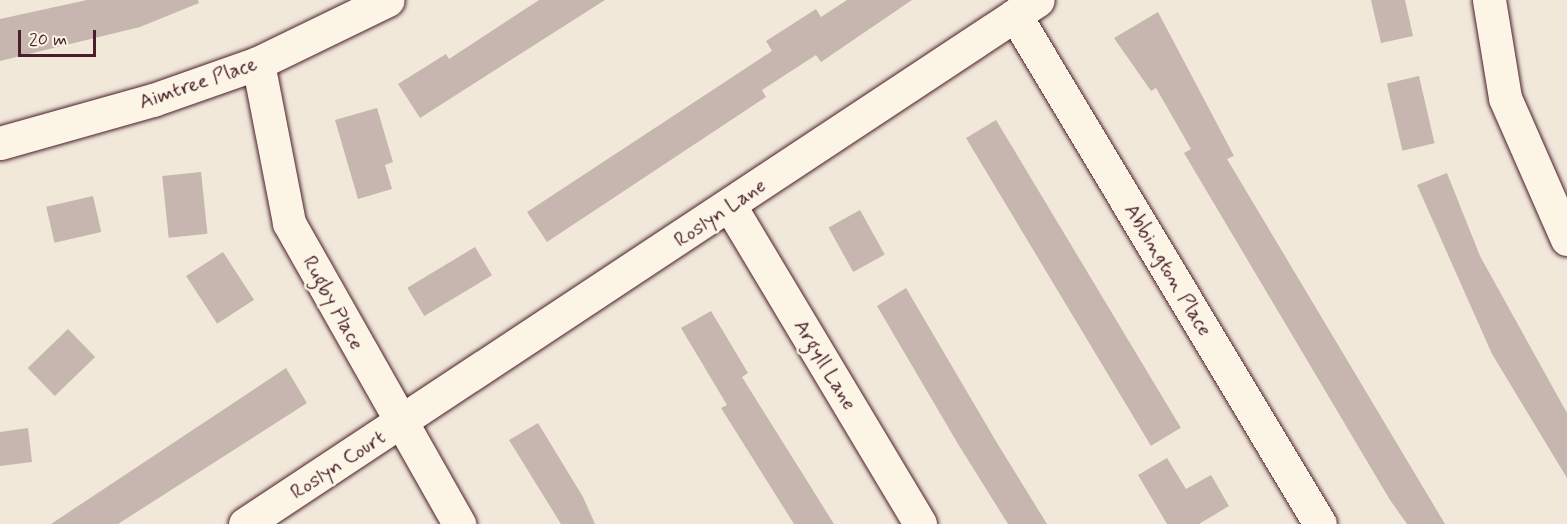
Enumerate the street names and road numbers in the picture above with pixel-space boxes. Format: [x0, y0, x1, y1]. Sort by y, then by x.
street label: Aimtree Place [135, 51, 261, 115]
street label: Roslyn Lane [668, 173, 772, 253]
street label: Abbington Place [1119, 199, 1217, 341]
street label: Rugby Place [297, 251, 369, 355]
street label: Argyll Lane [788, 314, 862, 416]
street label: Roslyn Court [284, 424, 392, 506]

